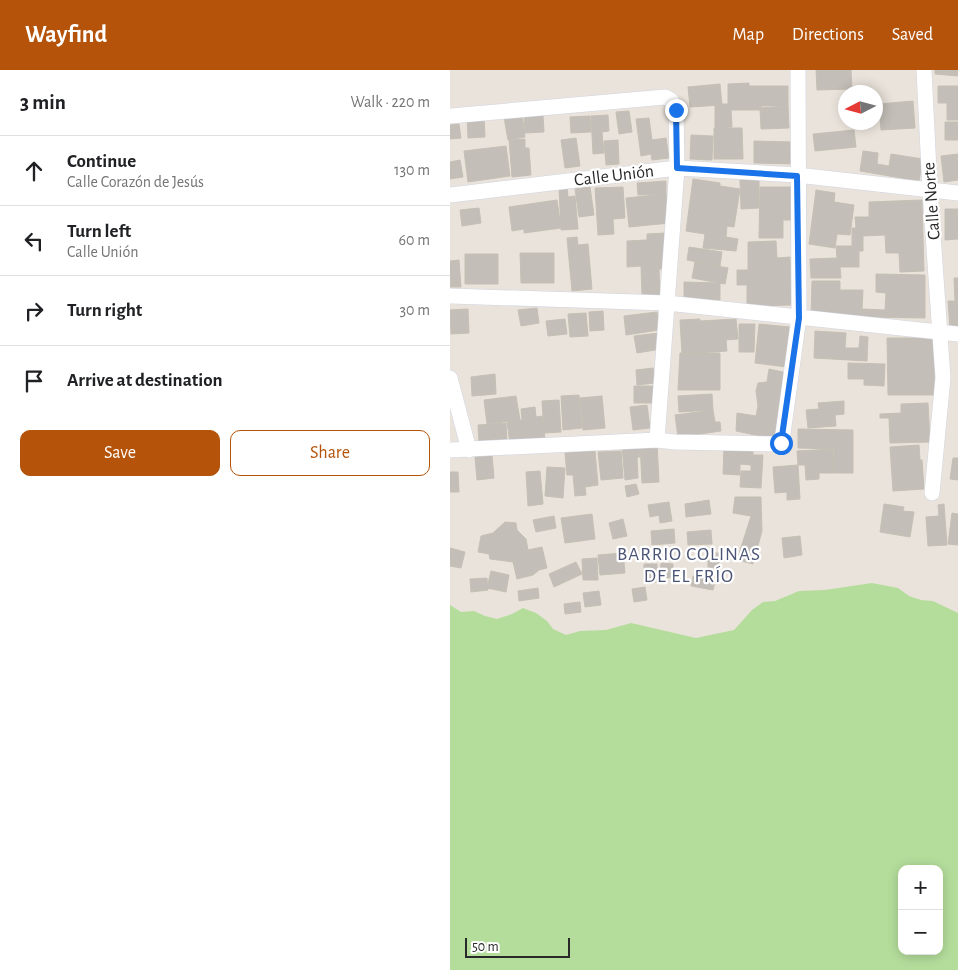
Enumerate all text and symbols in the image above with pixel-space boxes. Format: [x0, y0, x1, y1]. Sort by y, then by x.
text: Wayfind [25, 23, 107, 47]
text: Map [733, 26, 764, 44]
text: Directions [792, 26, 864, 44]
text: Saved [892, 26, 933, 44]
north arrow [838, 85, 883, 130]
text: 3 min [20, 92, 66, 113]
text: Walk · 220 m [351, 94, 430, 110]
route end [665, 99, 688, 122]
text: Continue [67, 152, 136, 171]
icon: ahead [20, 157, 48, 185]
street label: Calle Norte [920, 161, 944, 240]
text: 130 m [394, 162, 430, 178]
street label: Calle Unión [573, 162, 655, 190]
text: Calle Corazón de Jesús [67, 174, 204, 190]
text: Turn left [67, 222, 131, 241]
icon: left [20, 227, 48, 255]
text: 60 m [399, 232, 430, 248]
text: Calle Unión [67, 244, 138, 260]
icon: right [20, 297, 48, 325]
text: Turn right [67, 301, 142, 320]
text: 30 m [400, 302, 430, 318]
icon: arrive [20, 367, 48, 395]
text: Arrive at destination [67, 371, 223, 390]
button: Save [20, 430, 220, 476]
button: Share [230, 430, 430, 476]
route start [770, 432, 793, 455]
district label: BARRIO COLINAS DE EL FRÍO [617, 545, 761, 586]
map controls [898, 865, 943, 955]
button: + [898, 865, 943, 910]
button: − [898, 910, 943, 955]
scale bar [465, 935, 570, 958]
text: 50 m [472, 940, 499, 954]

